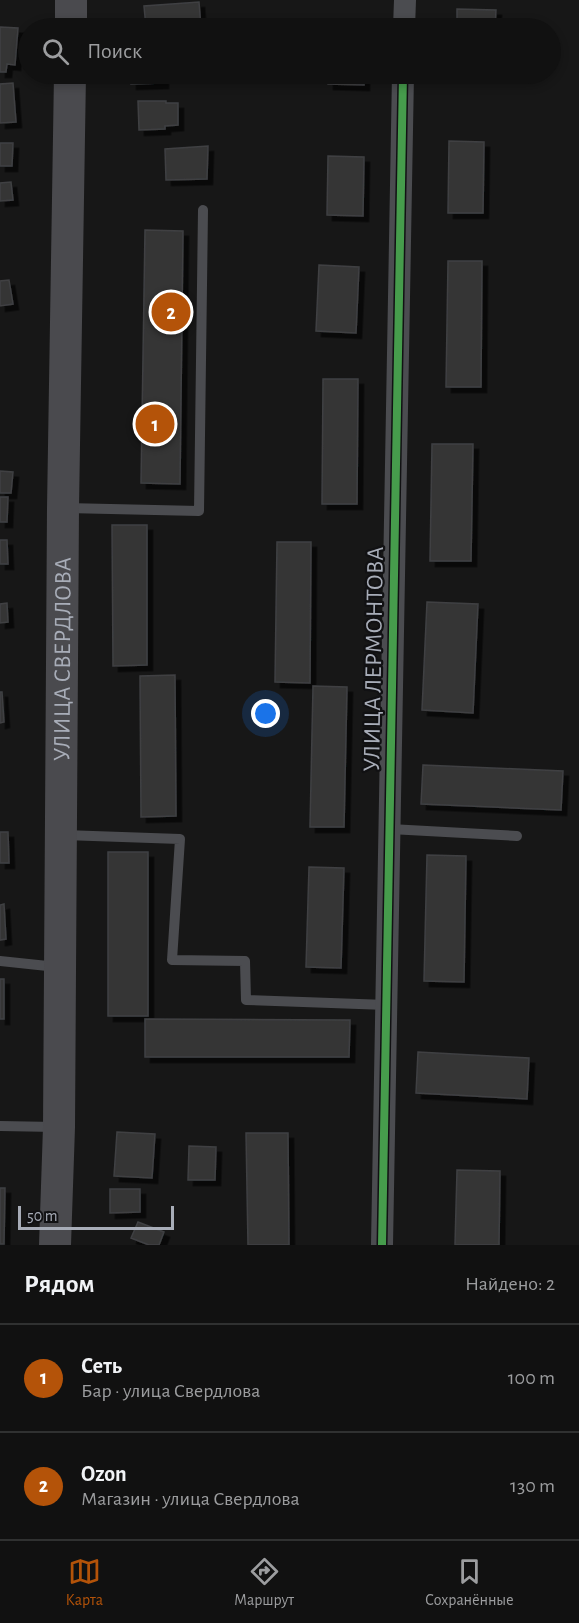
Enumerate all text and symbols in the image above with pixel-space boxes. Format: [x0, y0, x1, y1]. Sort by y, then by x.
search box [18, 18, 561, 84]
icon: search [39, 35, 72, 68]
text: Поиск [87, 40, 142, 62]
pin: 2 [152, 290, 190, 334]
pin: 1 [136, 402, 174, 446]
street label: УЛИЦА ЛЕРМОНТОВА [360, 546, 388, 772]
street label: УЛИЦА СВЕРДЛОВА [50, 557, 76, 761]
your location [251, 699, 280, 728]
scale bar [18, 1203, 174, 1230]
text: 50 m [27, 1208, 58, 1224]
text: Рядом [24, 1271, 95, 1297]
text: Найдено: 2 [465, 1274, 555, 1294]
text: Сеть [81, 1355, 122, 1377]
text: 1 [40, 1368, 47, 1388]
text: 100 m [508, 1368, 555, 1388]
text: Бар · улица Свердлова [81, 1381, 260, 1401]
text: Ozon [81, 1463, 127, 1485]
text: 2 [39, 1476, 48, 1496]
text: 130 m [510, 1476, 555, 1496]
text: Магазин · улица Свердлова [81, 1489, 300, 1509]
tab: Карта [65, 1555, 103, 1610]
tab: Маршрут [234, 1555, 294, 1610]
tab: Сохранённые [425, 1555, 514, 1610]

